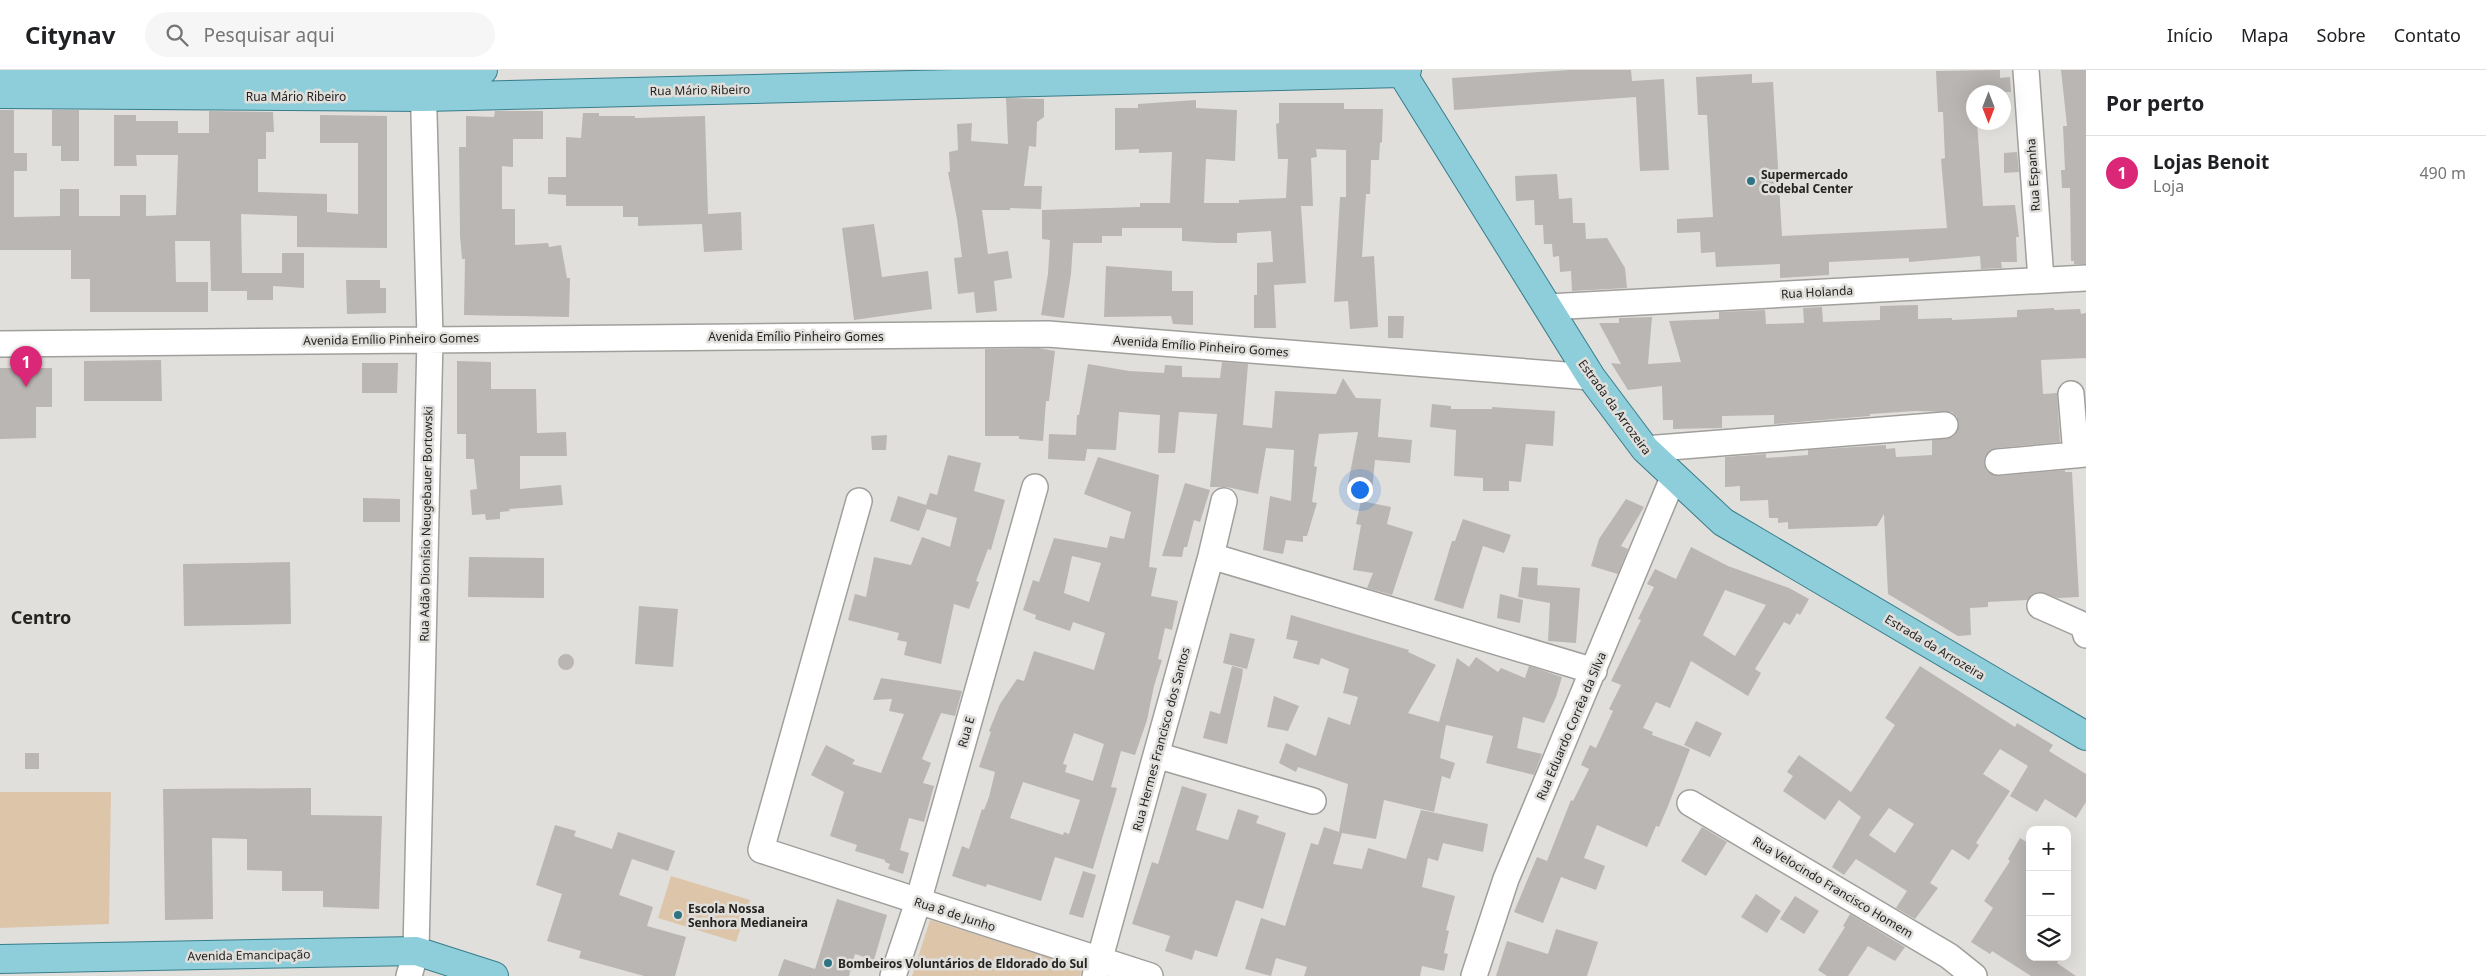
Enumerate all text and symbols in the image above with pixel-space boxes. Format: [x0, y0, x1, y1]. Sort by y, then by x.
search box [145, 12, 495, 57]
text: Citynav [25, 18, 115, 51]
icon: search [163, 21, 191, 49]
text: Pesquisar aqui [203, 22, 335, 48]
text: Início [2167, 23, 2213, 47]
text: Mapa [2241, 23, 2289, 47]
text: Sobre [2317, 23, 2366, 47]
text: Contato [2394, 23, 2461, 47]
street label: Rua Mário Ribeiro [650, 81, 750, 99]
north arrow [1966, 85, 2011, 130]
street label: Rua Mário Ribeiro [246, 88, 346, 105]
text: Por perto [2106, 89, 2204, 117]
street label: Rua Espanha [2022, 138, 2044, 212]
text: Lojas Benoit [2153, 149, 2269, 175]
text: 1 [2117, 162, 2127, 184]
text: 490 m [2419, 162, 2466, 184]
place label: Supermercado Codebal Center [1761, 166, 1853, 197]
marker: Supermercado Codebal Center [1745, 175, 1757, 187]
text: Loja [2153, 175, 2184, 197]
street label: Rua Holanda [1780, 282, 1854, 302]
street label: Avenida Emílio Pinheiro Gomes [708, 328, 884, 345]
street label: Avenida Emílio Pinheiro Gomes [303, 329, 479, 349]
street label: Avenida Emílio Pinheiro Gomes [1113, 331, 1289, 361]
pin: 1 [10, 346, 42, 387]
street label: Estrada da Arrozeira [1575, 356, 1655, 458]
street label: Rua Adão Dionísio Neugebauer Bortowski [415, 406, 437, 642]
your location [1347, 477, 1373, 503]
district label: Centro [11, 605, 71, 629]
street label: Estrada da Arrozeira [1882, 610, 1988, 684]
street label: Rua Hermes Francisco dos Santos [1128, 645, 1194, 833]
street label: Rua Eduardo Corrêa da Silva [1532, 649, 1610, 803]
street label: Rua E [954, 715, 978, 749]
map controls [2026, 826, 2071, 961]
button: + [2026, 826, 2071, 871]
street label: Rua Velocindo Francisco Homem [1750, 832, 1916, 942]
button: − [2026, 871, 2071, 916]
street label: Rua 8 de Junho [912, 893, 998, 935]
place label: Escola Nossa Senhora Medianeira [688, 900, 808, 931]
marker: Escola Nossa Senhora Medianeira [672, 909, 684, 921]
button: layers [2026, 916, 2071, 961]
street label: Avenida Emancipação [187, 945, 311, 965]
place label: Bombeiros Voluntários de Eldorado do Sul [838, 955, 1087, 972]
marker: Bombeiros Voluntários de Eldorado do Sul [822, 957, 834, 969]

